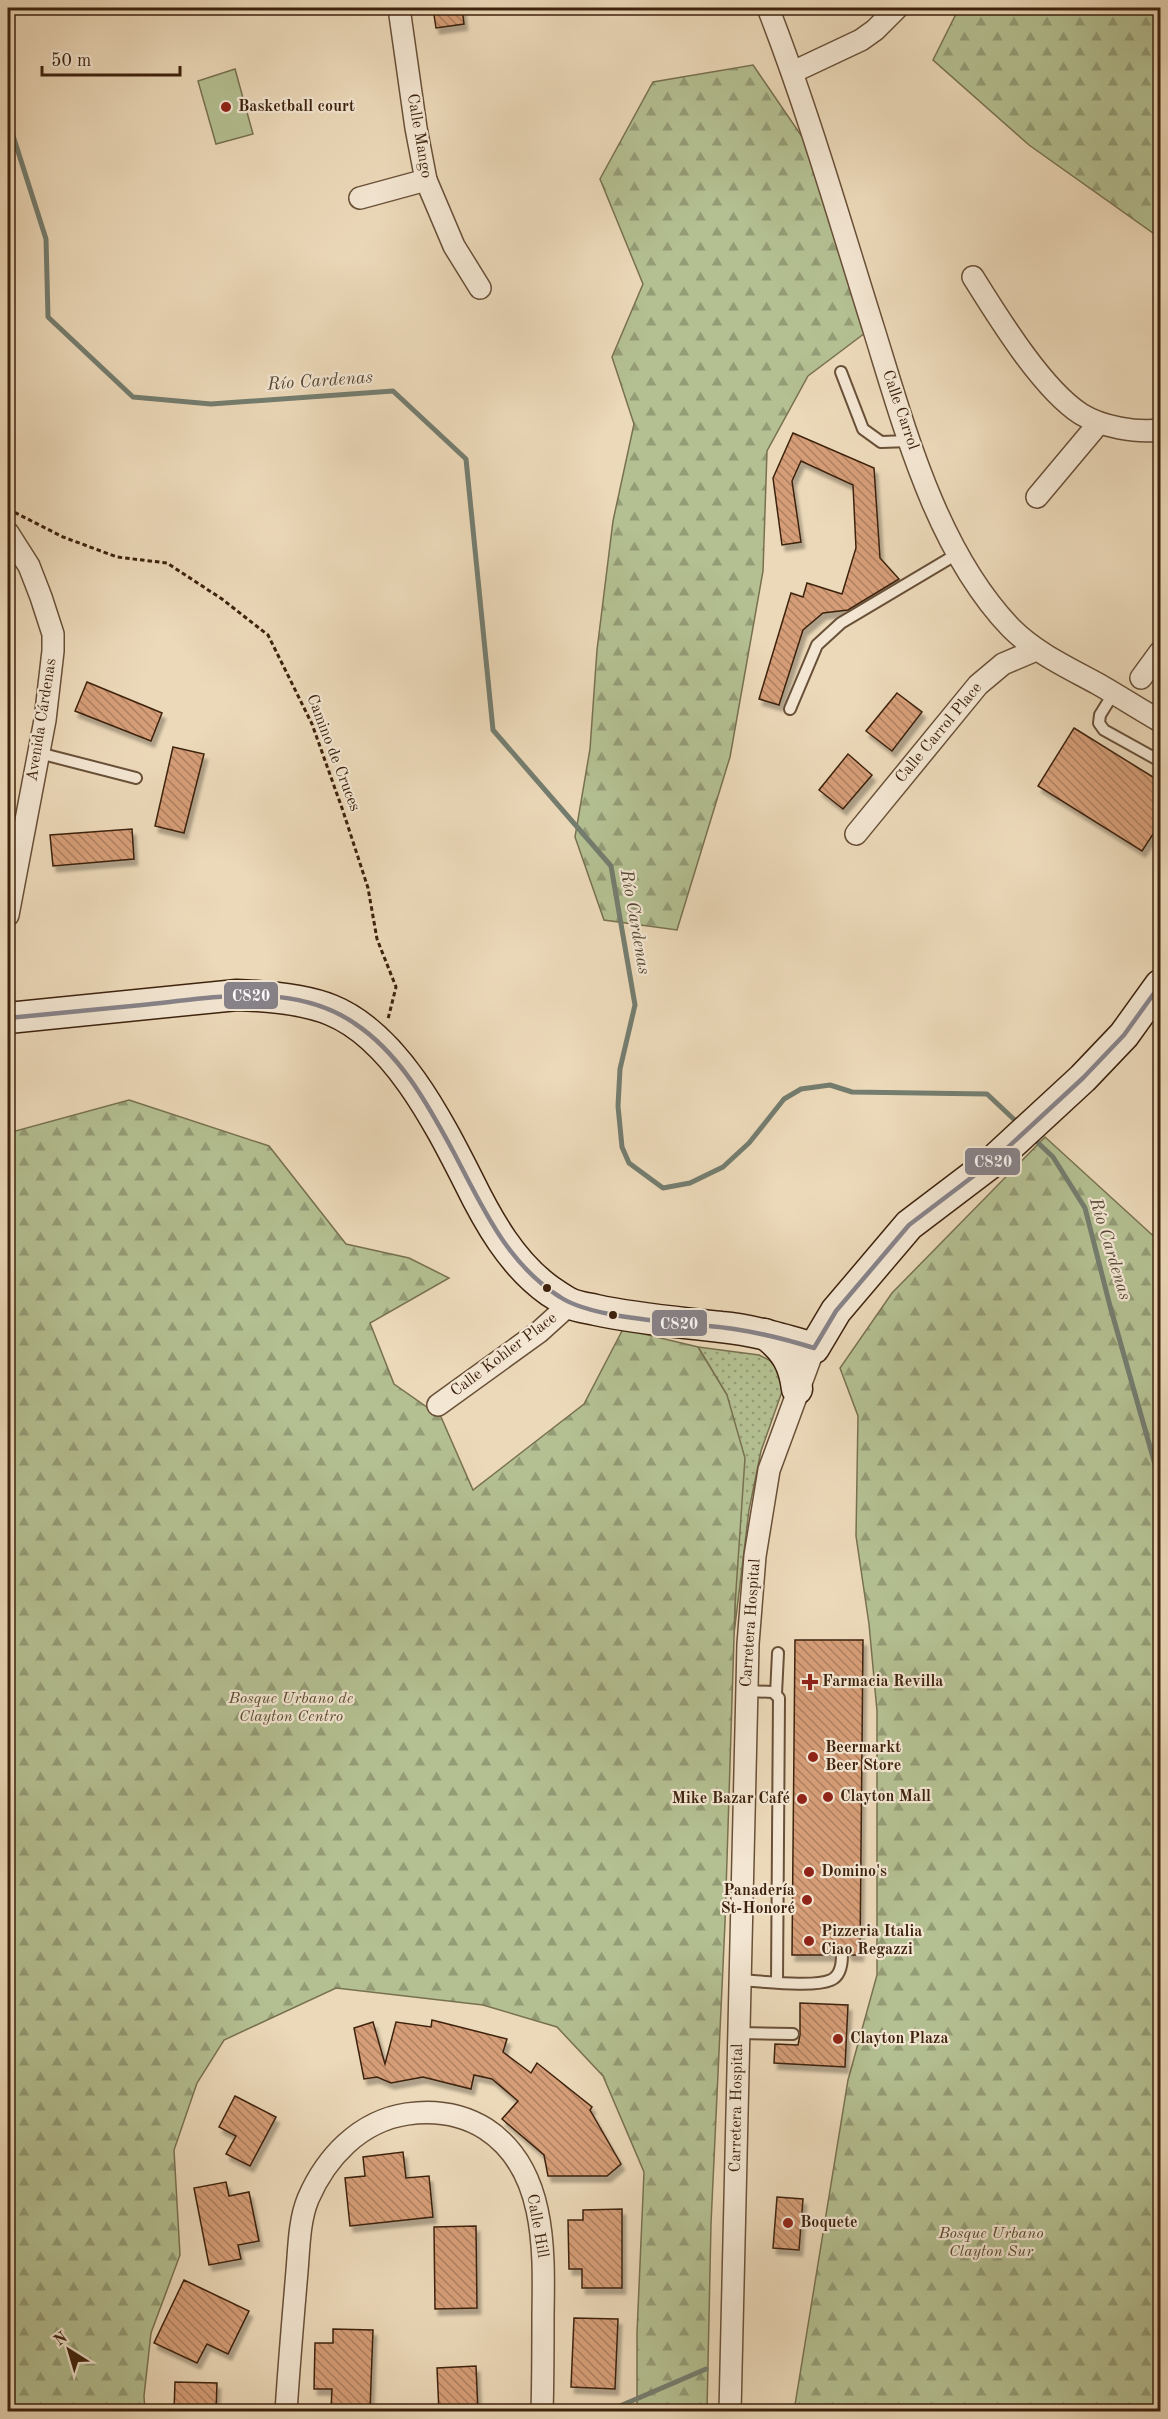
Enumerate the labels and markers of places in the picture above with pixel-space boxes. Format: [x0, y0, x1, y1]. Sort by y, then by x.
place label: Basketball court [238, 99, 355, 115]
marker: Basketball court [219, 100, 233, 114]
unlabelled marker [541, 1282, 553, 1294]
unlabelled marker [607, 1309, 619, 1321]
place label: Farmacia Revilla [822, 1674, 943, 1690]
marker: Farmacia Revilla [803, 1675, 817, 1689]
place label: Beermarkt Beer Store [825, 1740, 901, 1774]
marker: Beermarkt Beer Store [806, 1750, 820, 1764]
place label: Clayton Mall [840, 1789, 931, 1805]
marker: Clayton Mall [821, 1790, 835, 1804]
place label: Mike Bazar Café [672, 1791, 790, 1807]
marker: Mike Bazar Café [795, 1792, 809, 1806]
place label: Domino's [821, 1864, 887, 1880]
marker: Domino's [802, 1865, 816, 1879]
place label: Panadería St-Honoré [721, 1883, 795, 1917]
marker: Panadería St-Honoré [800, 1893, 814, 1907]
place label: Pizzeria Italia Ciao Regazzi [821, 1924, 922, 1958]
marker: Pizzeria Italia Ciao Regazzi [802, 1934, 816, 1948]
place label: Clayton Plaza [850, 2031, 949, 2047]
marker: Clayton Plaza [831, 2032, 845, 2046]
place label: Boquete [800, 2215, 858, 2231]
marker: Boquete [781, 2216, 795, 2230]

